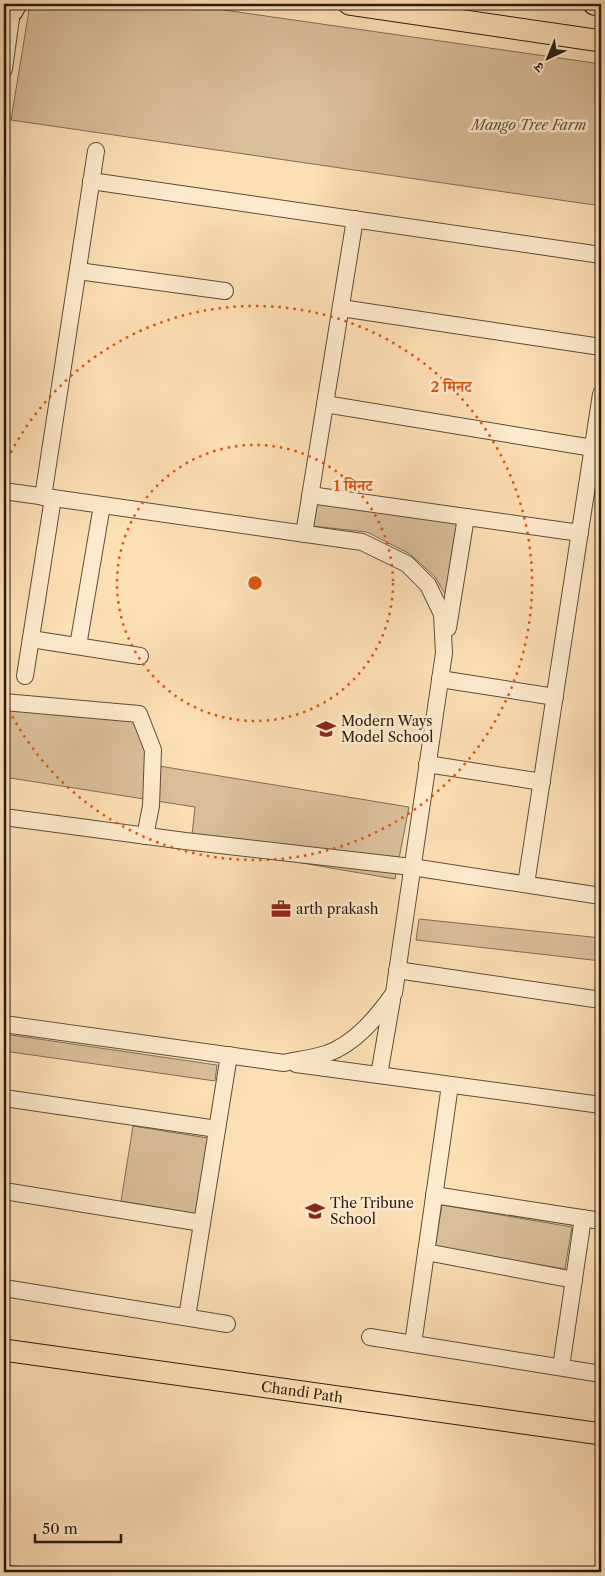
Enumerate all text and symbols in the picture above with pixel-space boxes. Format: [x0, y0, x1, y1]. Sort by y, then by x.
north arrow [522, 32, 572, 82]
text: उ [530, 58, 549, 77]
park label: Mango Tree Farm [469, 116, 587, 134]
text: 2 मिनट [430, 377, 473, 396]
text: 1 मिनट [334, 476, 374, 495]
centre of rings [246, 574, 264, 592]
place label: Modern Ways Model School [341, 712, 433, 746]
school or university icon: Modern Ways Model School [315, 718, 337, 740]
office icon: arth prakash [270, 898, 292, 920]
place label: arth prakash [296, 900, 379, 918]
place label: The Tribune School [330, 1194, 414, 1228]
school or university icon: The Tribune School [304, 1200, 326, 1222]
street label: Chandi Path [260, 1377, 344, 1407]
scale bar [35, 1511, 121, 1543]
text: 50 m [42, 1519, 78, 1538]

